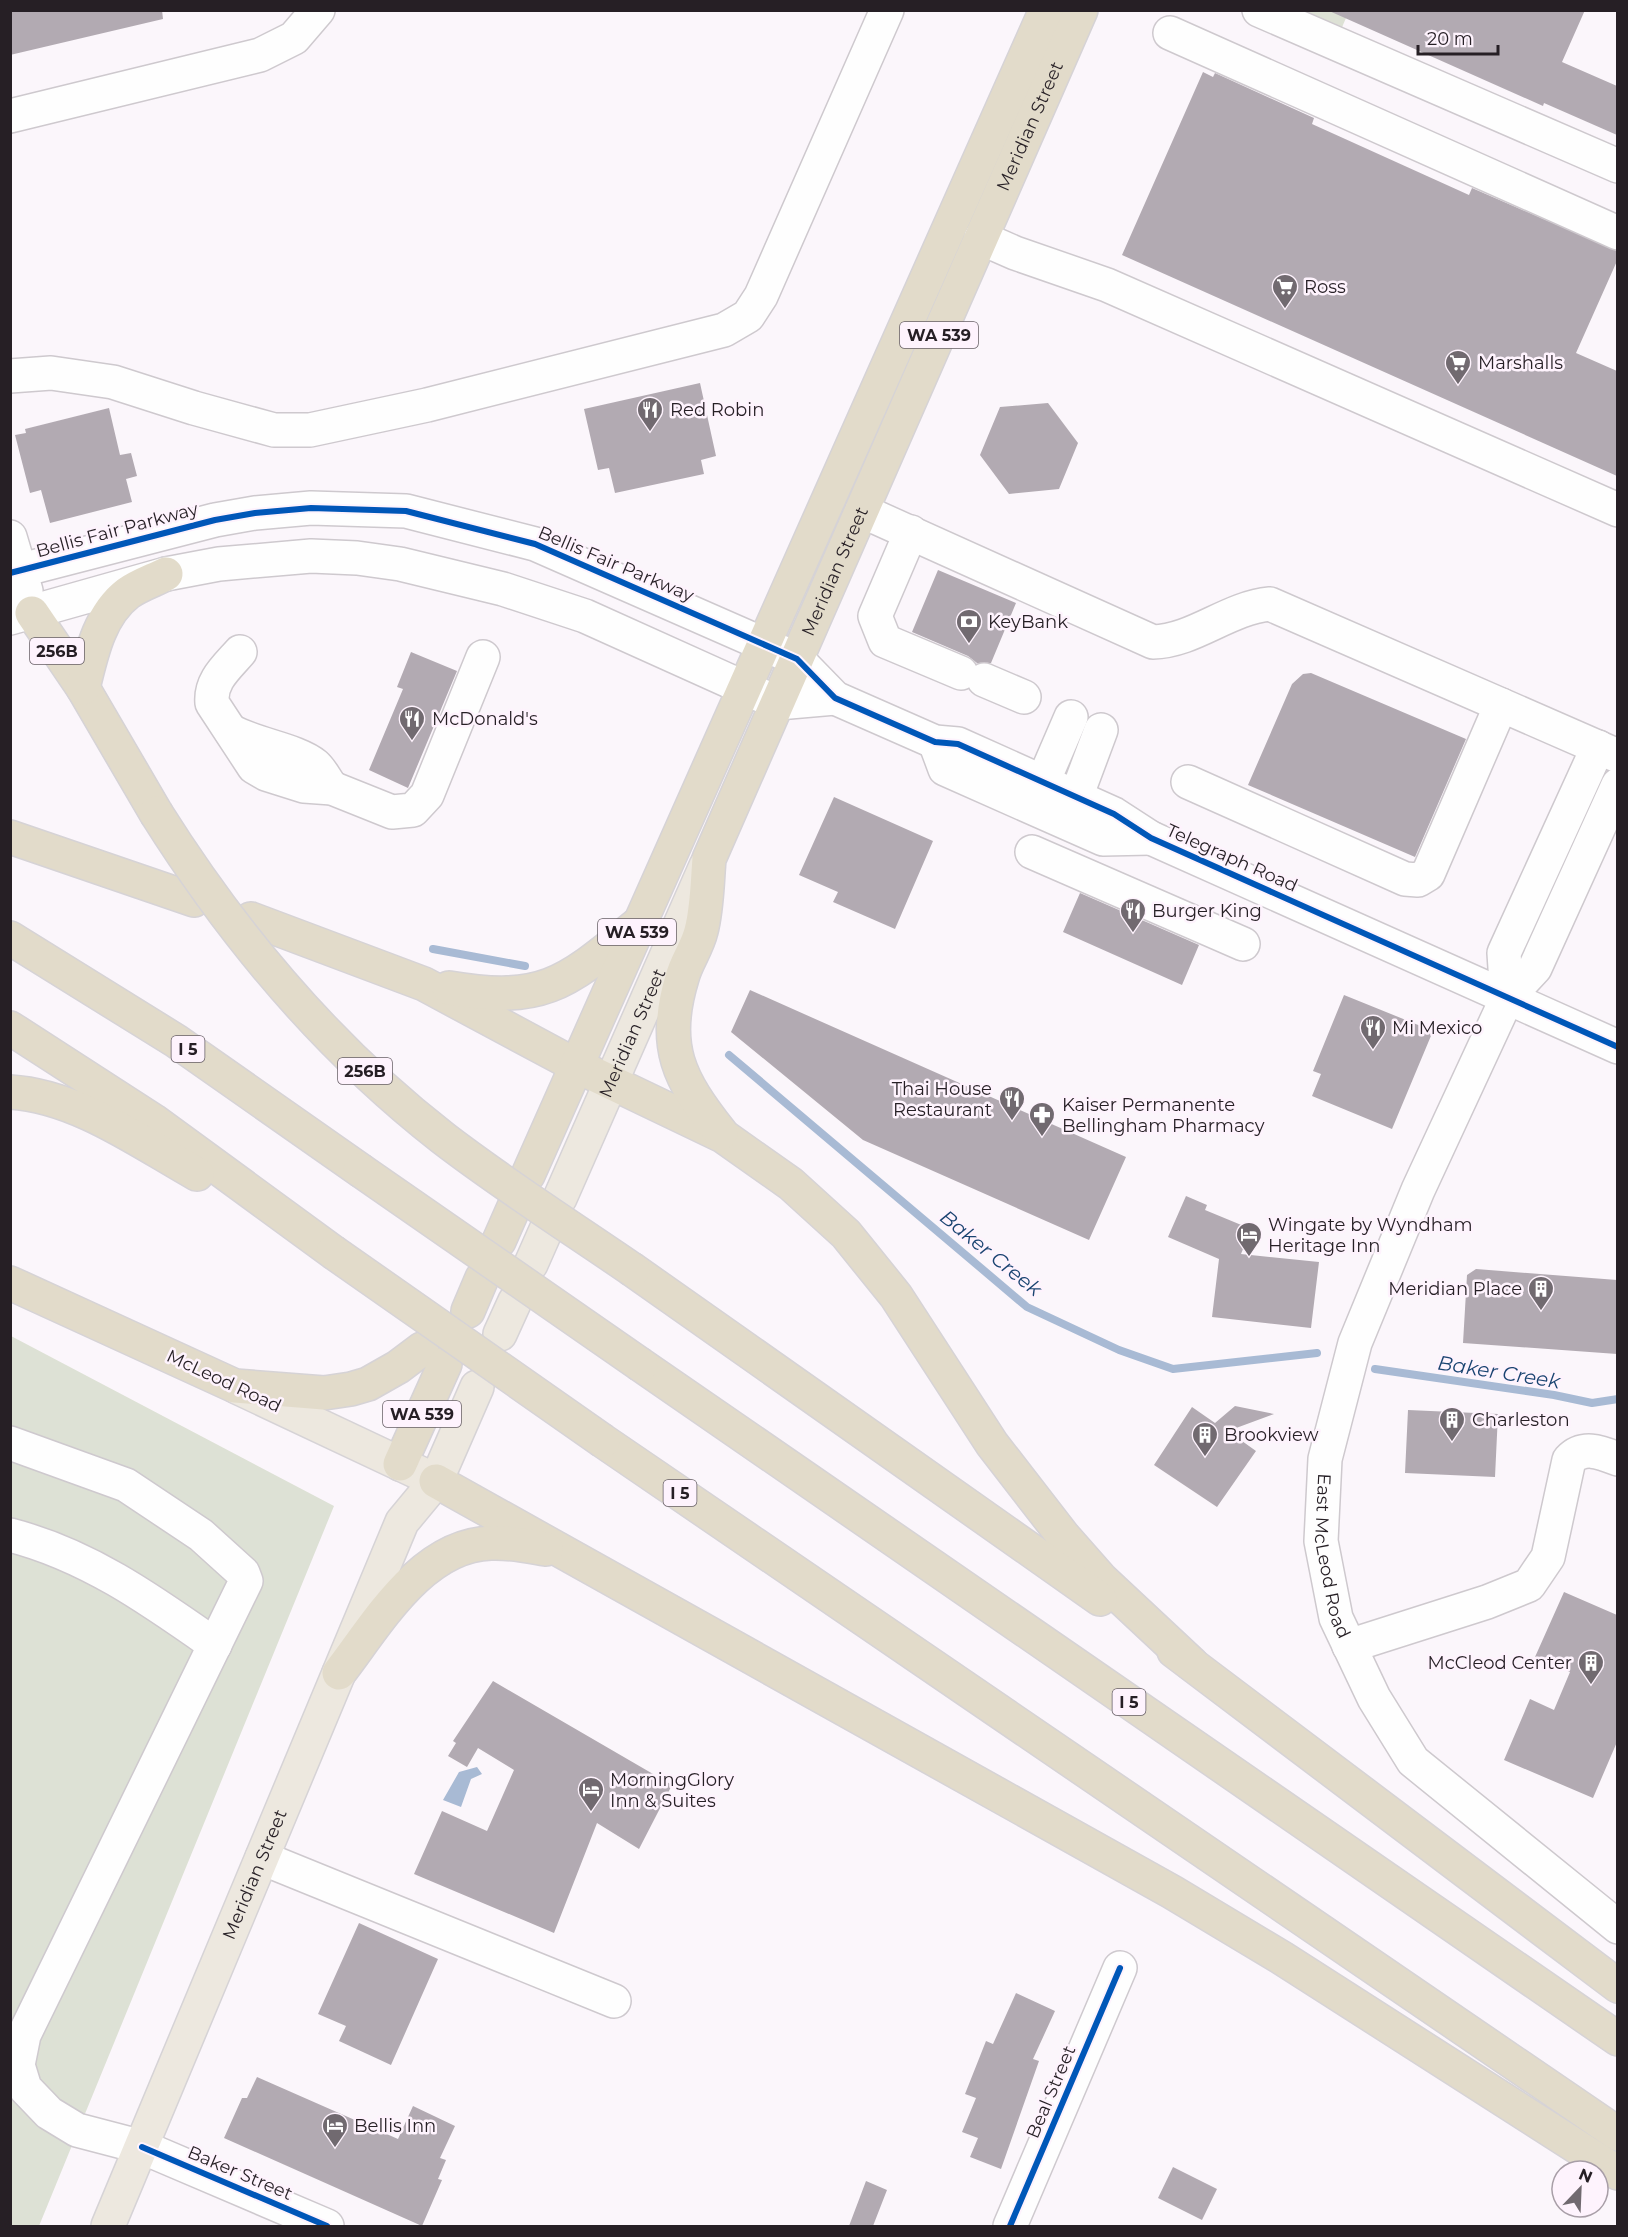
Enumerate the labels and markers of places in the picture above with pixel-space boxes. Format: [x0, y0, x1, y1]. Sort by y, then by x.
supermarket icon: Ross [1270, 272, 1300, 310]
place label: Ross [1304, 276, 1346, 298]
supermarket icon: Marshalls [1443, 348, 1473, 386]
place label: Marshalls [1478, 352, 1563, 374]
restaurant icon: Red Robin [635, 395, 665, 433]
place label: Red Robin [670, 399, 764, 421]
bank icon: KeyBank [954, 607, 984, 645]
place label: KeyBank [988, 611, 1068, 633]
restaurant icon: McDonald's [397, 704, 427, 742]
place label: McDonald's [432, 708, 538, 730]
restaurant icon: Burger King [1118, 896, 1148, 934]
place label: Burger King [1152, 900, 1262, 922]
restaurant icon: Mi Mexico [1358, 1013, 1388, 1051]
place label: Mi Mexico [1392, 1017, 1482, 1039]
place label: Thai House Restaurant [892, 1078, 992, 1121]
restaurant icon: Thai House Restaurant [997, 1084, 1027, 1122]
place label: Kaiser Permanente Bellingham Pharmacy [1062, 1094, 1265, 1137]
pharmacy icon: Kaiser Permanente Bellingham Pharmacy [1027, 1100, 1057, 1138]
place label: Wingate by Wyndham Heritage Inn [1268, 1214, 1473, 1257]
hotel icon: Wingate by Wyndham Heritage Inn [1234, 1220, 1264, 1258]
building icon: Meridian Place [1526, 1274, 1556, 1312]
place label: Meridian Place [1388, 1278, 1522, 1300]
building icon: Charleston [1437, 1405, 1467, 1443]
place label: Charleston [1472, 1409, 1570, 1431]
building icon: Brookview [1190, 1420, 1220, 1458]
place label: Brookview [1224, 1424, 1319, 1446]
building icon: McCleod Center [1576, 1648, 1606, 1686]
place label: McCleod Center [1428, 1652, 1572, 1674]
place label: MorningGlory Inn & Suites [610, 1769, 734, 1812]
hotel icon: MorningGlory Inn & Suites [576, 1775, 606, 1813]
hotel icon: Bellis Inn [320, 2111, 350, 2149]
place label: Bellis Inn [354, 2115, 436, 2137]

